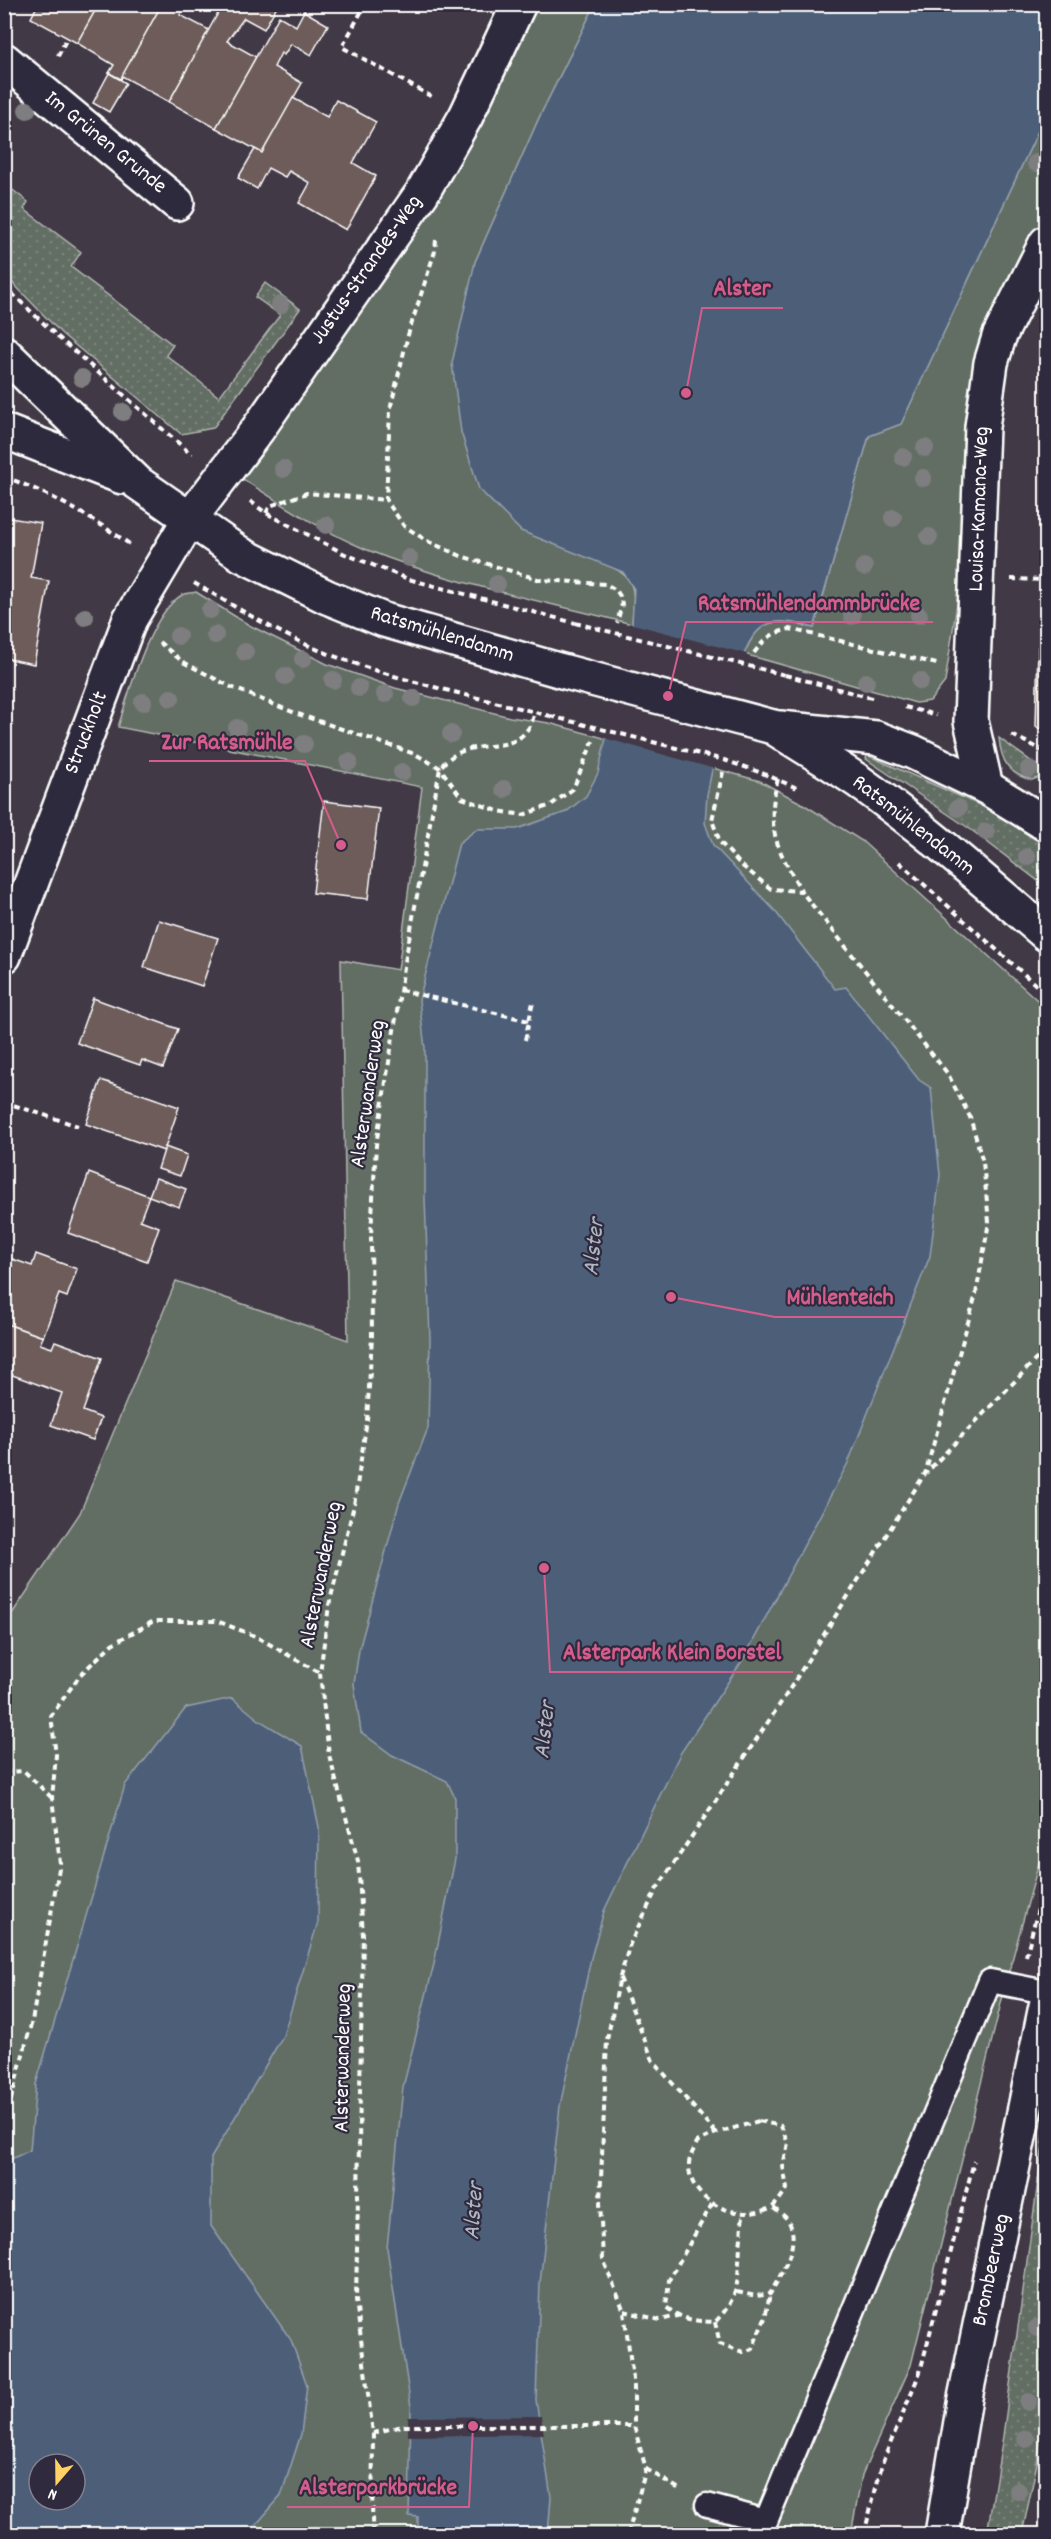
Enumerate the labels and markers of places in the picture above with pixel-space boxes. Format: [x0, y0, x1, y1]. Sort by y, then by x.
callout: Alster [702, 266, 783, 308]
callout: Ratsmühlendammbrücke [686, 580, 933, 622]
callout: Zur Ratsmühle [149, 719, 305, 761]
callout: Mühlenteich [775, 1275, 906, 1317]
callout: Alsterpark Klein Borstel [550, 1630, 793, 1672]
callout: Alsterparkbrücke [287, 2465, 469, 2507]

